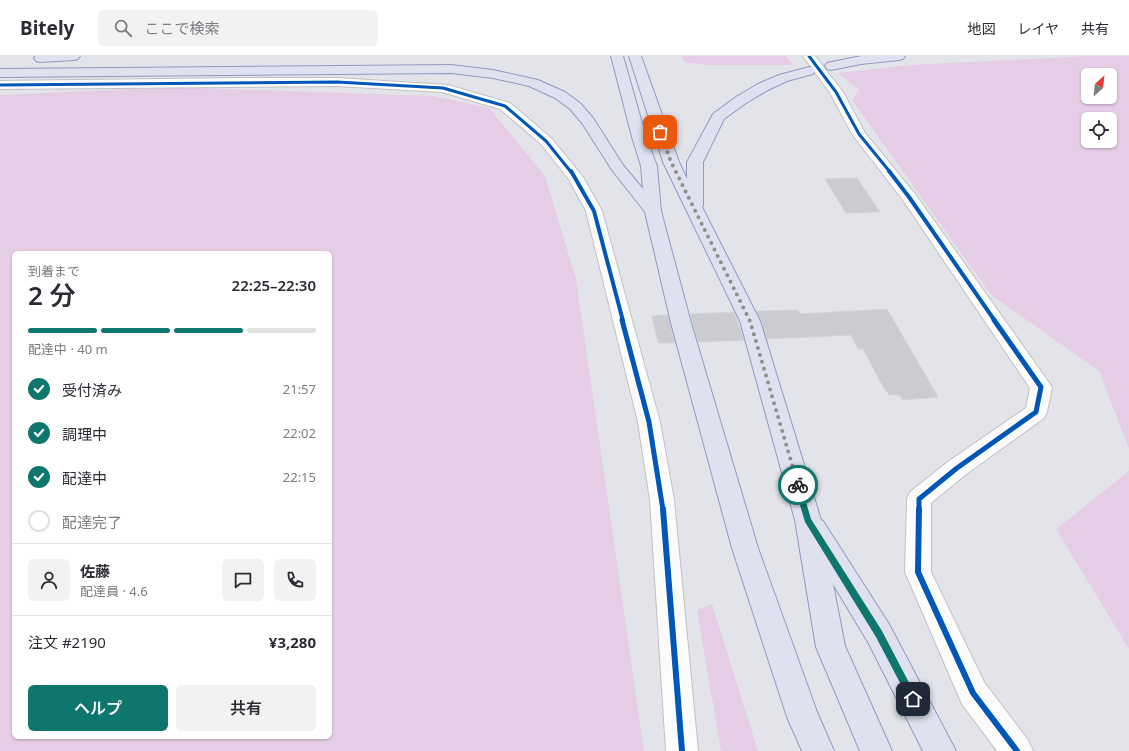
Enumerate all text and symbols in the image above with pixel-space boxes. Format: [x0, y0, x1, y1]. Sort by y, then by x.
search box [98, 10, 378, 46]
text: Bitely [20, 15, 74, 41]
icon: search [112, 17, 134, 39]
text: ここで検索 [144, 18, 219, 38]
text: 地図 [967, 19, 995, 38]
text: レイヤ [1017, 19, 1059, 38]
text: 共有 [1081, 19, 1109, 38]
north arrow [1081, 68, 1117, 104]
map controls [1081, 68, 1117, 148]
button: locate [1081, 112, 1117, 148]
pin [643, 115, 677, 149]
icon: bag [649, 121, 671, 143]
text: 到着まで [28, 262, 80, 280]
text: 22:25–22:30 [232, 275, 316, 295]
text: 2 分 [28, 277, 76, 313]
text: 配達中 · 40 m [28, 340, 108, 358]
icon: check [28, 378, 50, 400]
text: 受付済み [62, 380, 122, 400]
text: 21:57 [283, 380, 316, 398]
icon: check [28, 422, 50, 444]
text: 調理中 [62, 424, 107, 444]
text: 22:02 [283, 424, 316, 442]
courier [778, 465, 818, 505]
icon: check [28, 466, 50, 488]
text: 配達中 [62, 468, 107, 488]
text: 22:15 [283, 468, 316, 486]
icon: bike [787, 474, 809, 496]
text: 配達完了 [62, 512, 122, 532]
button: person [28, 559, 70, 601]
button: chat [222, 559, 264, 601]
button: phone [274, 559, 316, 601]
text: 佐藤 [80, 561, 110, 581]
text: 配達員 · 4.6 [80, 582, 148, 600]
text: 注文 #2190 [28, 632, 106, 652]
text: ¥3,280 [269, 632, 316, 652]
pin [896, 682, 930, 716]
button: ヘルプ [28, 685, 168, 731]
button: 共有 [176, 685, 316, 731]
icon: home [902, 688, 924, 710]

